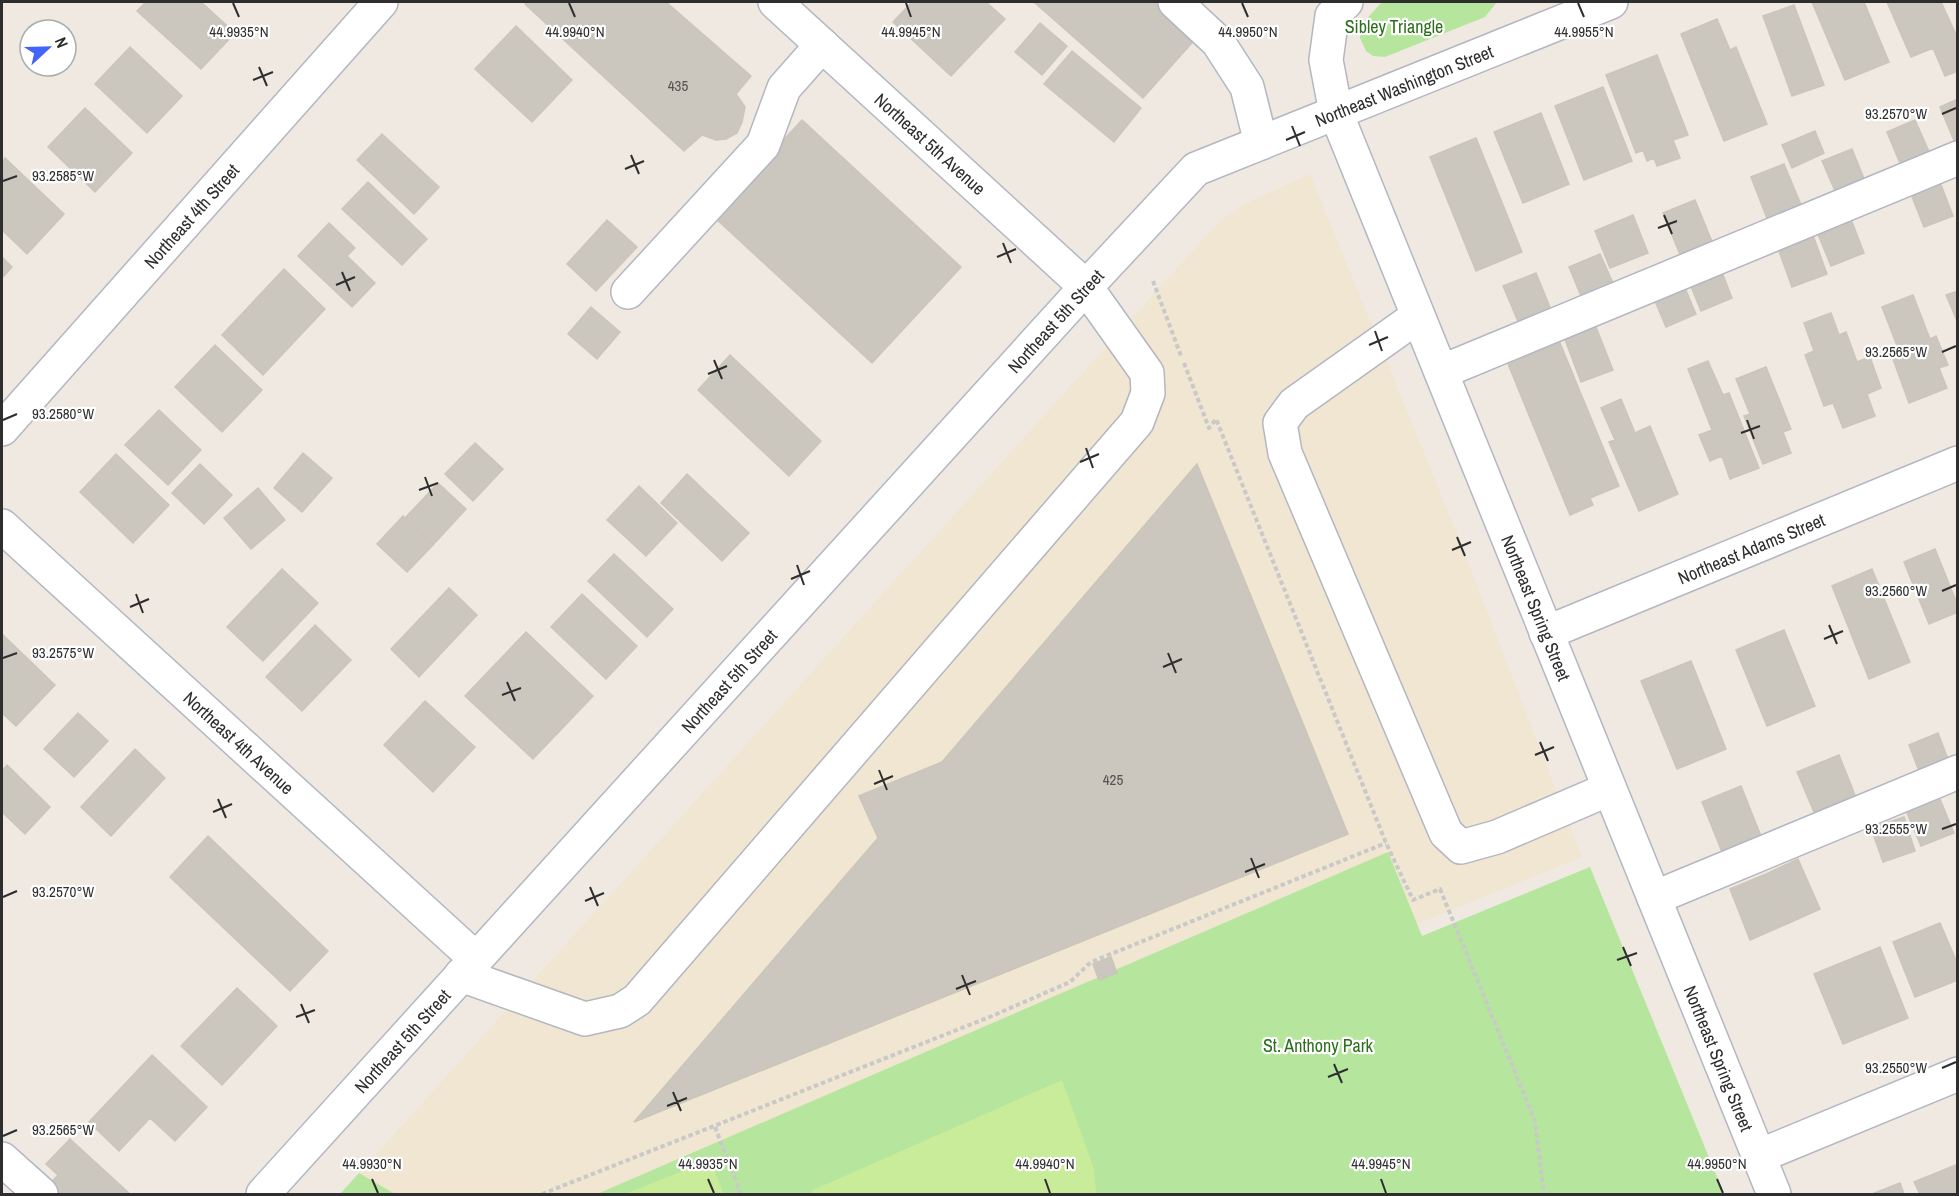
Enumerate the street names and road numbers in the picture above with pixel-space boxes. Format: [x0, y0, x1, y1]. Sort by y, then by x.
street label: Northeast Washington Street [1311, 38, 1497, 132]
street label: Northeast 5th Avenue [869, 87, 991, 201]
street label: Northeast 4th Street [138, 158, 244, 274]
street label: Northeast 5th Street [1002, 264, 1109, 378]
street label: Northeast Adams Street [1674, 507, 1828, 590]
street label: Northeast Spring Street [1496, 531, 1577, 684]
street label: Northeast 5th Street [675, 623, 782, 738]
street label: Northeast 4th Avenue [178, 685, 300, 800]
street label: Northeast Spring Street [1678, 982, 1760, 1135]
street label: Northeast 5th Street [348, 983, 456, 1098]

